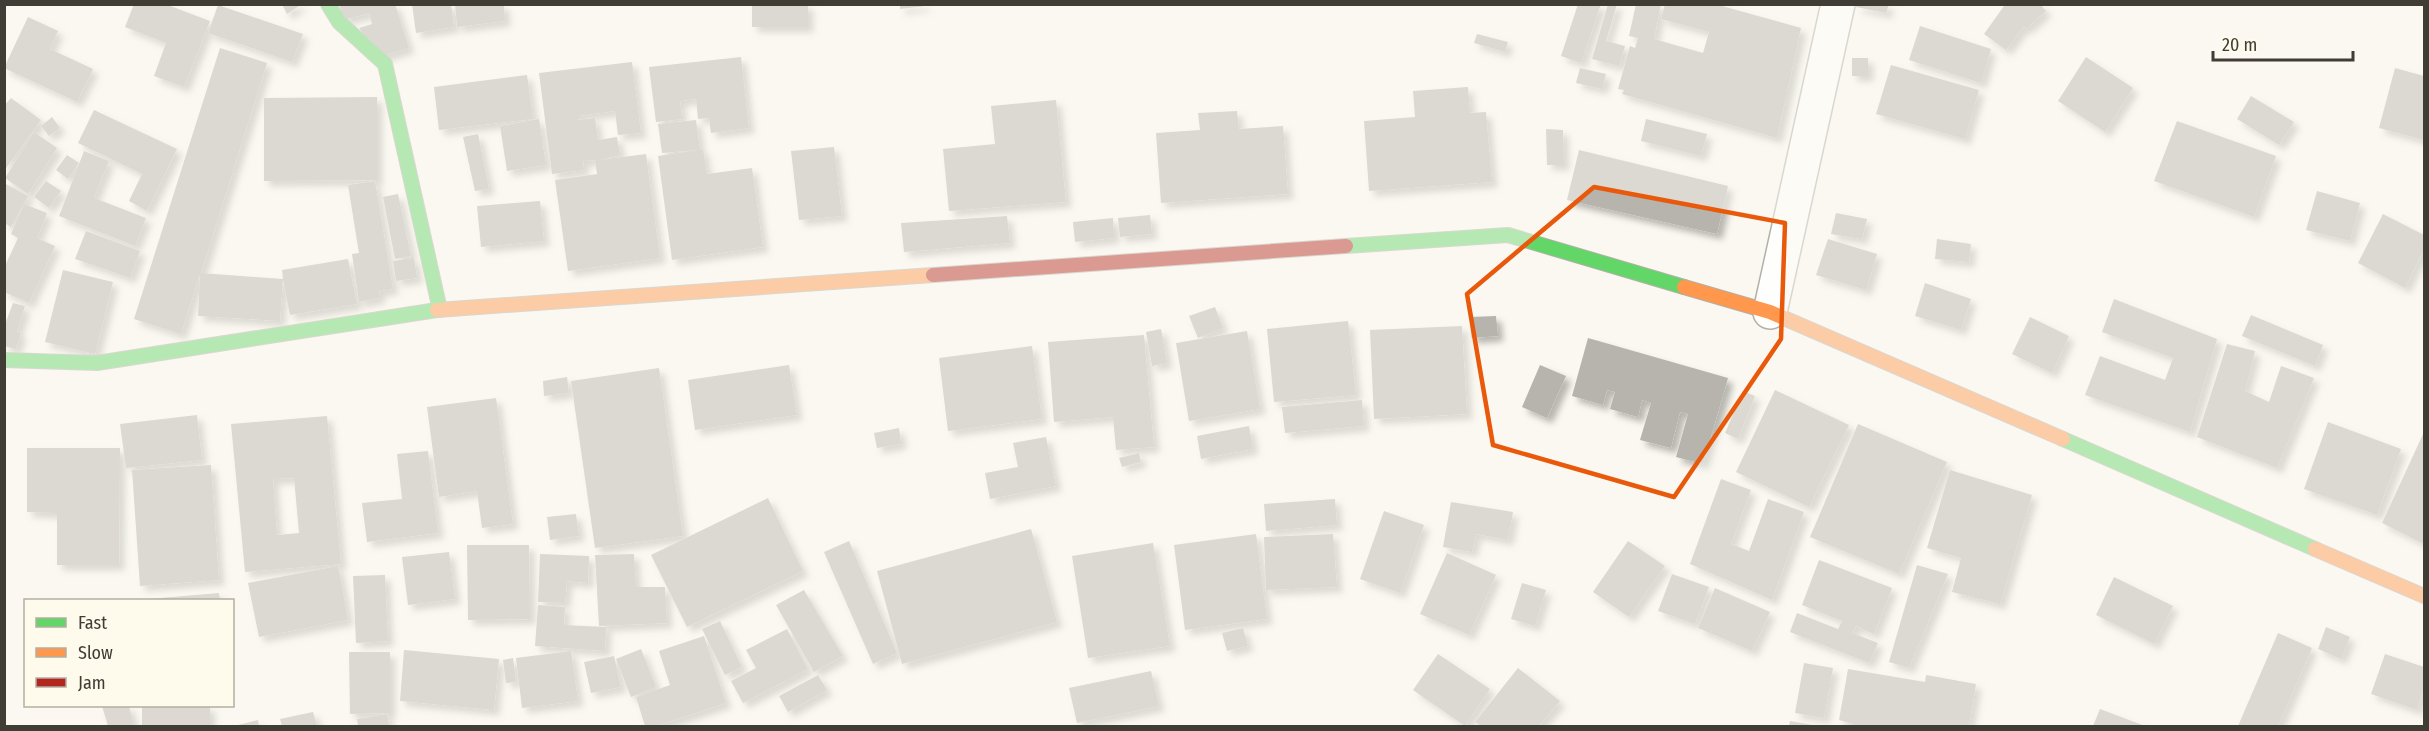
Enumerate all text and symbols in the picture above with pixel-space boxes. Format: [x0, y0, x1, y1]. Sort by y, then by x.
scale bar [2213, 24, 2352, 62]
text: 20 m [2222, 34, 2257, 56]
legend [24, 599, 234, 707]
text: Fast [78, 612, 107, 634]
text: Slow [78, 642, 113, 664]
text: Jam [78, 672, 106, 694]

